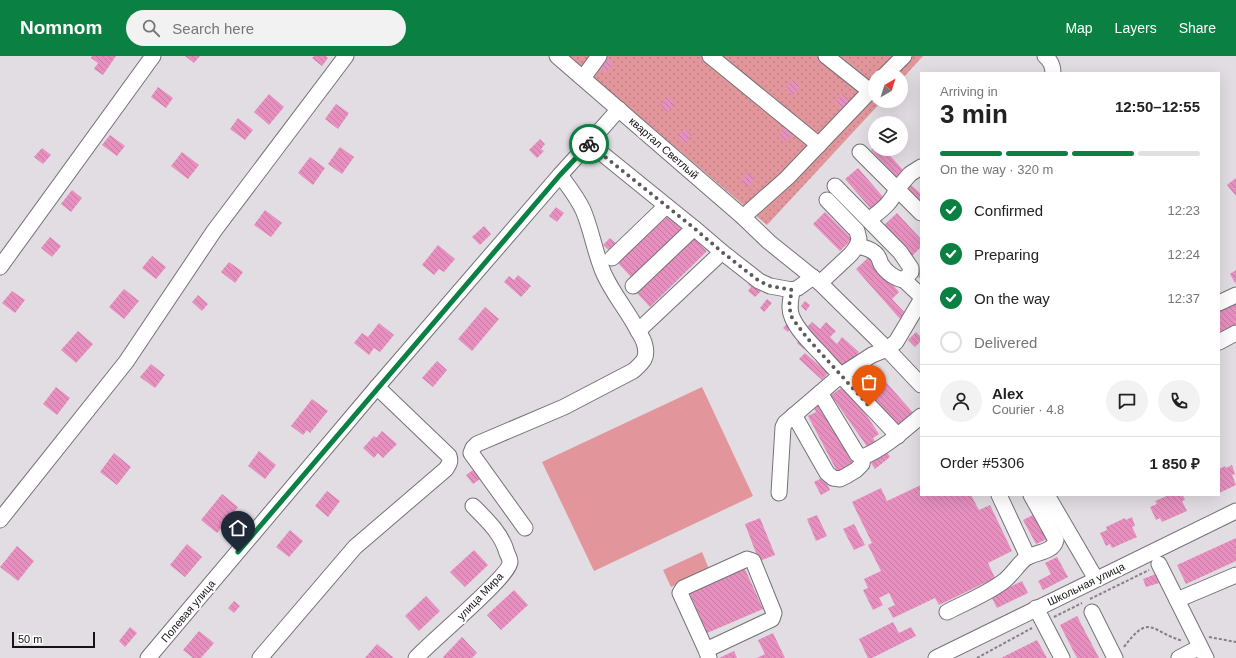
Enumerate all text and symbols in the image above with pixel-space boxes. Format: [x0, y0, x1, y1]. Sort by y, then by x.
search box [126, 10, 406, 46]
text: Nomnom [20, 17, 102, 38]
icon: search [140, 17, 162, 39]
text: Search here [172, 20, 254, 37]
text: Map [1065, 20, 1093, 36]
text: Layers [1115, 20, 1157, 36]
text: Share [1179, 20, 1216, 36]
north arrow [868, 68, 908, 108]
map controls [868, 68, 908, 156]
text: Arriving in [940, 84, 998, 99]
text: 12:50–12:55 [1115, 98, 1200, 115]
text: 3 min [940, 99, 1008, 129]
street label: квартал Светлый [627, 115, 701, 181]
button: layers [868, 116, 908, 156]
courier [569, 124, 609, 164]
icon: bike [578, 133, 600, 155]
text: On the way · 320 m [940, 162, 1053, 177]
icon: check [940, 199, 962, 221]
text: Confirmed [974, 202, 1043, 219]
text: 12:23 [1167, 203, 1200, 218]
icon: check [940, 243, 962, 265]
text: Preparing [974, 246, 1039, 263]
text: 12:24 [1167, 247, 1200, 262]
icon: check [940, 287, 962, 309]
text: On the way [974, 290, 1050, 307]
text: 12:37 [1167, 291, 1200, 306]
text: Delivered [974, 334, 1037, 351]
pin [852, 365, 886, 406]
icon: bag [858, 371, 880, 393]
button: person [940, 380, 982, 422]
button: chat [1106, 380, 1148, 422]
button: phone [1158, 380, 1200, 422]
text: Alex [992, 385, 1024, 402]
text: Courier · 4.8 [992, 402, 1064, 417]
text: Order #5306 [940, 454, 1024, 471]
text: 1 850 ₽ [1150, 455, 1200, 472]
pin [221, 511, 255, 552]
icon: home [227, 517, 249, 539]
street label: Школьная улица [1045, 560, 1127, 608]
street label: улица Мира [455, 569, 506, 622]
street label: Полевая улица [159, 577, 218, 645]
scale bar [12, 630, 95, 649]
text: 50 m [18, 633, 42, 645]

